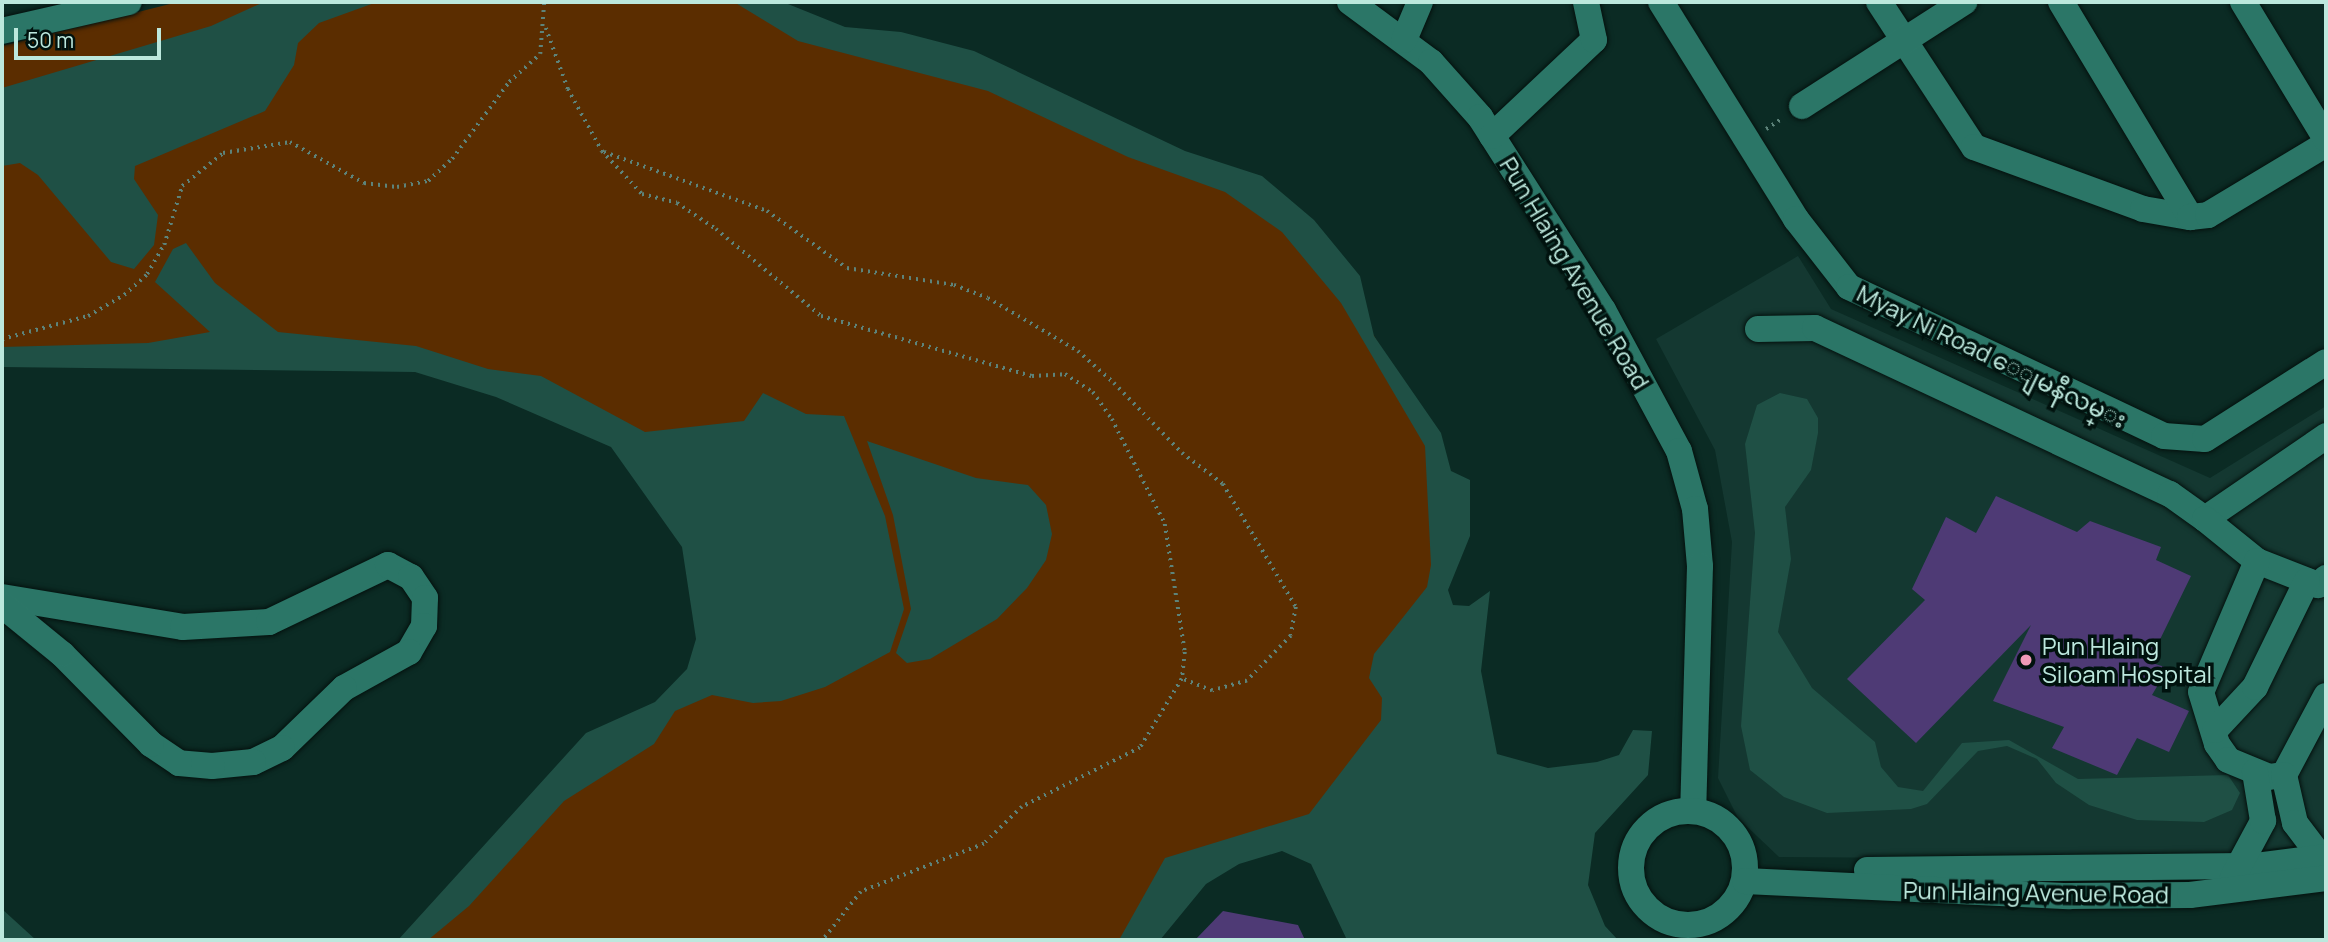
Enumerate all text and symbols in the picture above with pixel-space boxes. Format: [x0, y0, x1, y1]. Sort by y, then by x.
scale bar [18, 14, 164, 58]
text: 50 m [27, 26, 74, 54]
street label: Pun Hlaing Avenue Road [1494, 152, 1656, 394]
street label: Myay Ni Road ေျမနီလမ္း [1853, 278, 2131, 434]
place label: Pun Hlaing Siloam Hospital [2042, 632, 2212, 688]
marker: Pun Hlaing Siloam Hospital [2016, 650, 2036, 670]
street label: Pun Hlaing Avenue Road [1903, 875, 2169, 909]

